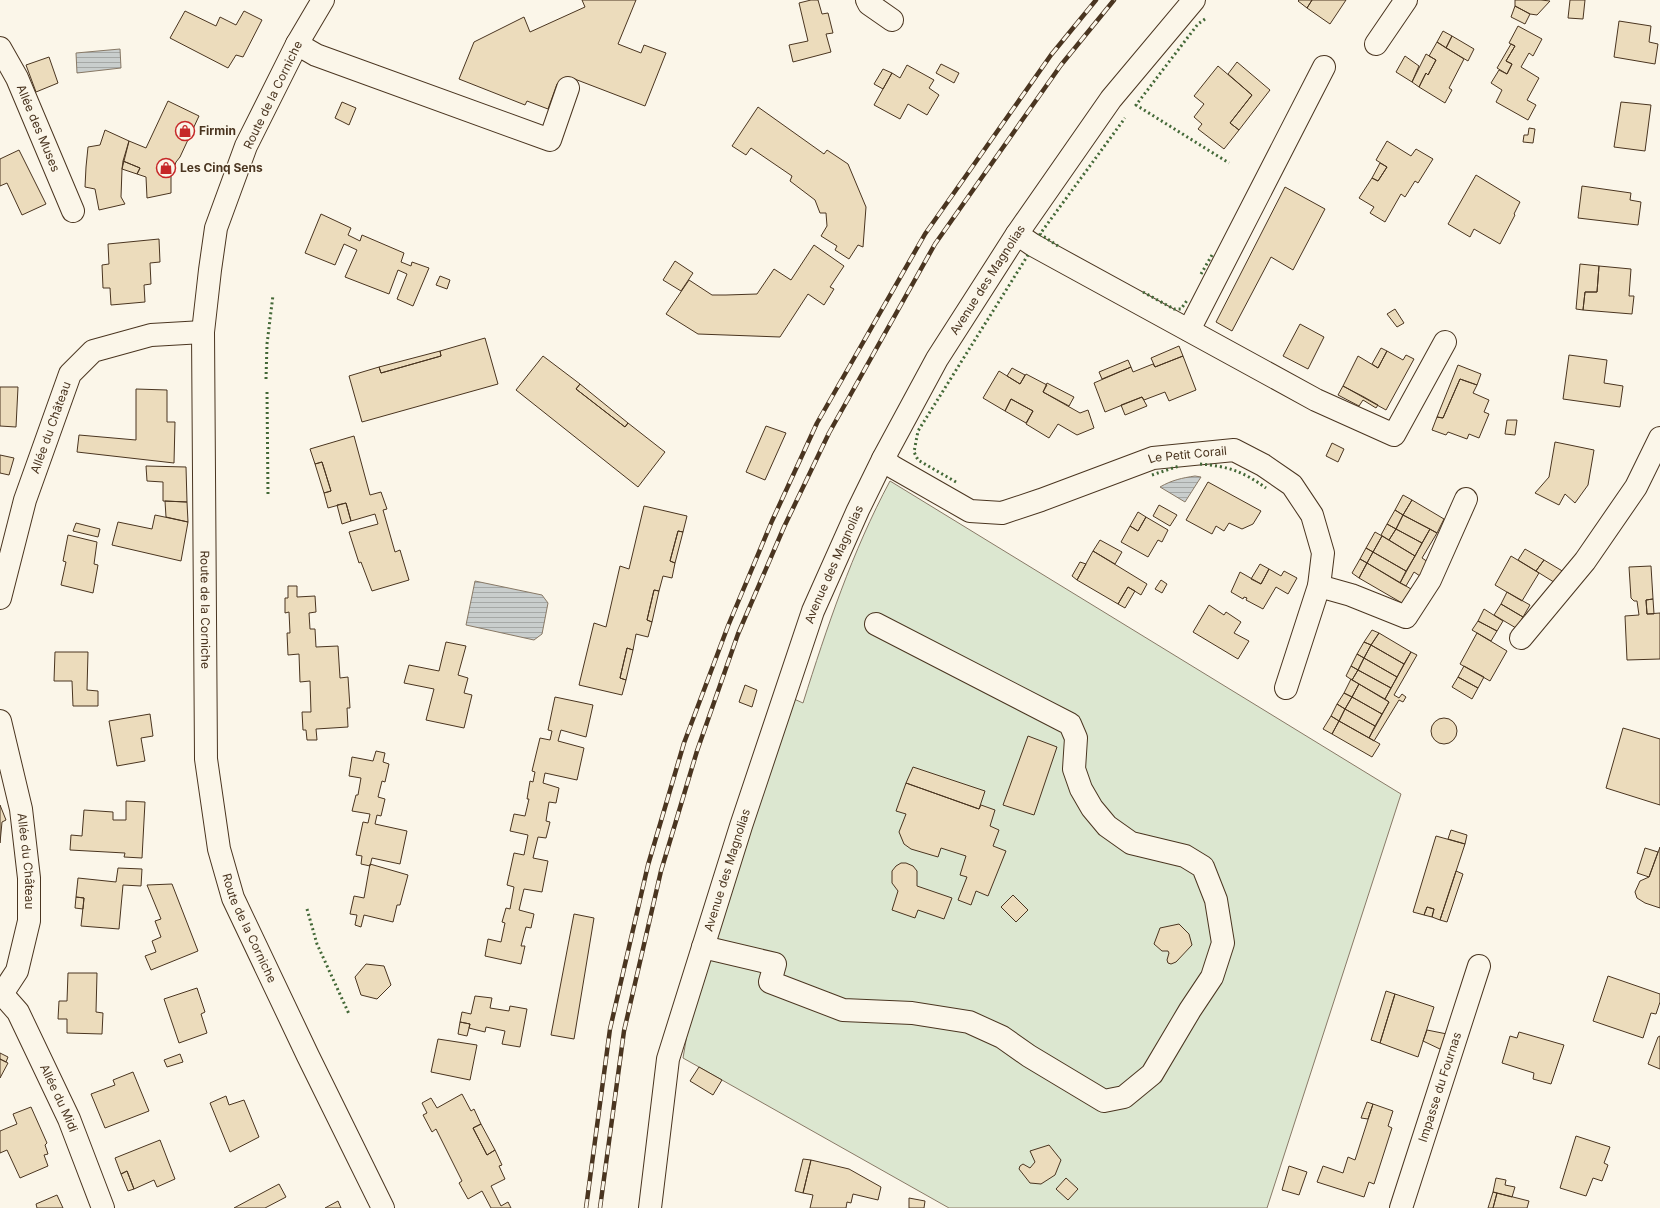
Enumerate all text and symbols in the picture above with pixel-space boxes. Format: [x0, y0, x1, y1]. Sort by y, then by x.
street label: Route de la Corniche [240, 38, 305, 151]
street label: Allée des Muses [14, 82, 64, 174]
shop icon: Firmin [174, 120, 196, 142]
place label: Firmin [199, 123, 236, 138]
shop icon: Les Cinq Sens [155, 157, 177, 179]
place label: Les Cinq Sens [180, 160, 263, 175]
street label: Avenue des Magnolias [946, 222, 1028, 337]
street label: Allée du Château [27, 379, 74, 476]
street label: Le Petit Corail [1146, 443, 1228, 466]
street label: Avenue des Magnolias [801, 503, 866, 625]
street label: Route de la Corniche [198, 550, 213, 669]
street label: Avenue des Magnolias [700, 807, 753, 933]
street label: Allée du Château [15, 812, 37, 909]
street label: Route de la Corniche [219, 871, 280, 985]
street label: Impasse du Fournas [1415, 1030, 1464, 1144]
street label: Allée du Midi [37, 1062, 81, 1134]

